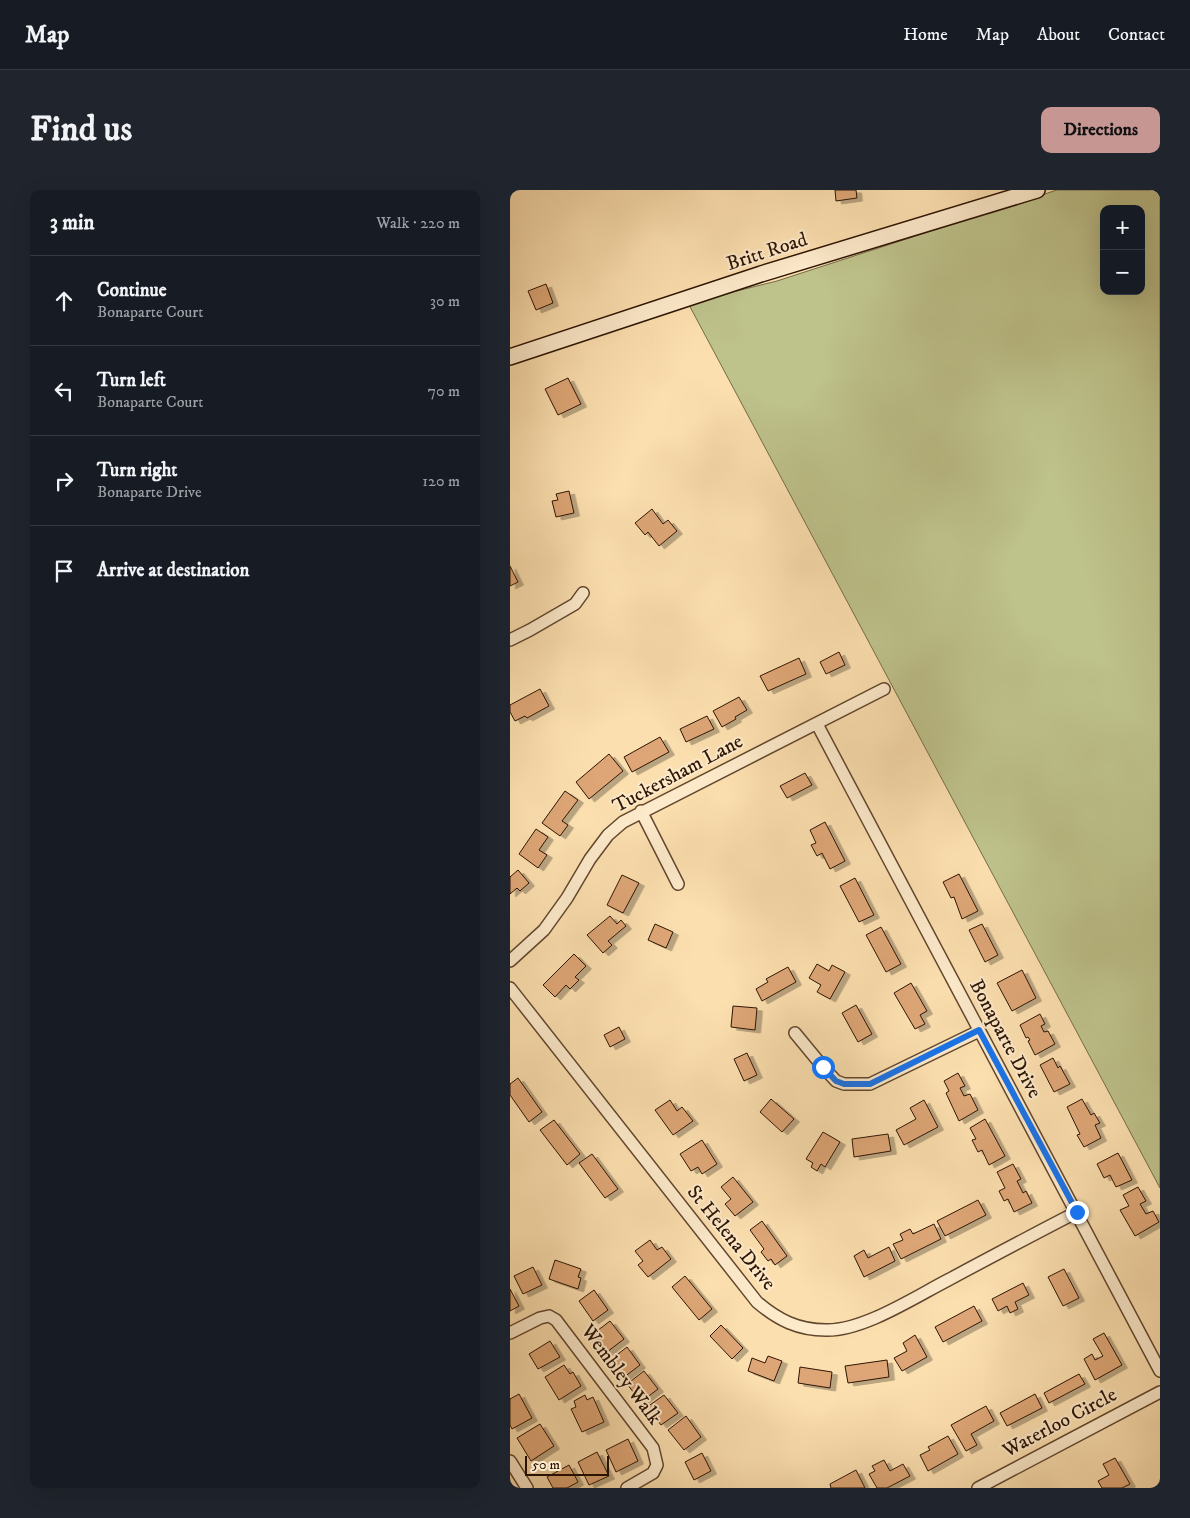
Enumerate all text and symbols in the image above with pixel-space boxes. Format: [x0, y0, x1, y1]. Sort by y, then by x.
text: Map [25, 20, 69, 50]
text: Home [903, 24, 948, 46]
text: Map [976, 24, 1009, 46]
text: About [1037, 24, 1080, 46]
text: Contact [1108, 24, 1165, 46]
button: Directions [1041, 107, 1160, 153]
text: Find us [30, 108, 132, 152]
map controls [1100, 205, 1145, 295]
button: + [1100, 205, 1145, 250]
text: 3 min [50, 210, 95, 236]
text: Walk · 220 m [376, 213, 460, 233]
street label: Britt Road [723, 227, 811, 277]
button: − [1100, 250, 1145, 295]
text: Continue [97, 279, 167, 302]
icon: ahead [50, 287, 78, 315]
text: 30 m [430, 291, 460, 311]
text: Bonaparte Court [97, 302, 203, 322]
text: Turn left [97, 369, 166, 392]
icon: left [50, 377, 78, 405]
text: 70 m [428, 381, 460, 401]
text: Bonaparte Court [97, 392, 203, 412]
text: Turn right [97, 459, 177, 482]
icon: right [50, 467, 78, 495]
text: 120 m [422, 471, 460, 491]
text: Bonaparte Drive [97, 482, 202, 502]
icon: arrive [50, 557, 78, 585]
text: Arrive at destination [97, 559, 249, 582]
street label: Tuckersham Lane [609, 729, 747, 819]
street label: Bonaparte Drive [963, 975, 1047, 1103]
route start [812, 1056, 835, 1079]
street label: St Helena Drive [681, 1180, 781, 1296]
route end [1066, 1201, 1089, 1224]
street label: Wembley Walk [574, 1319, 667, 1430]
street label: Waterloo Circle [998, 1382, 1121, 1464]
scale bar [525, 1453, 609, 1476]
text: 50 m [532, 1456, 560, 1474]

